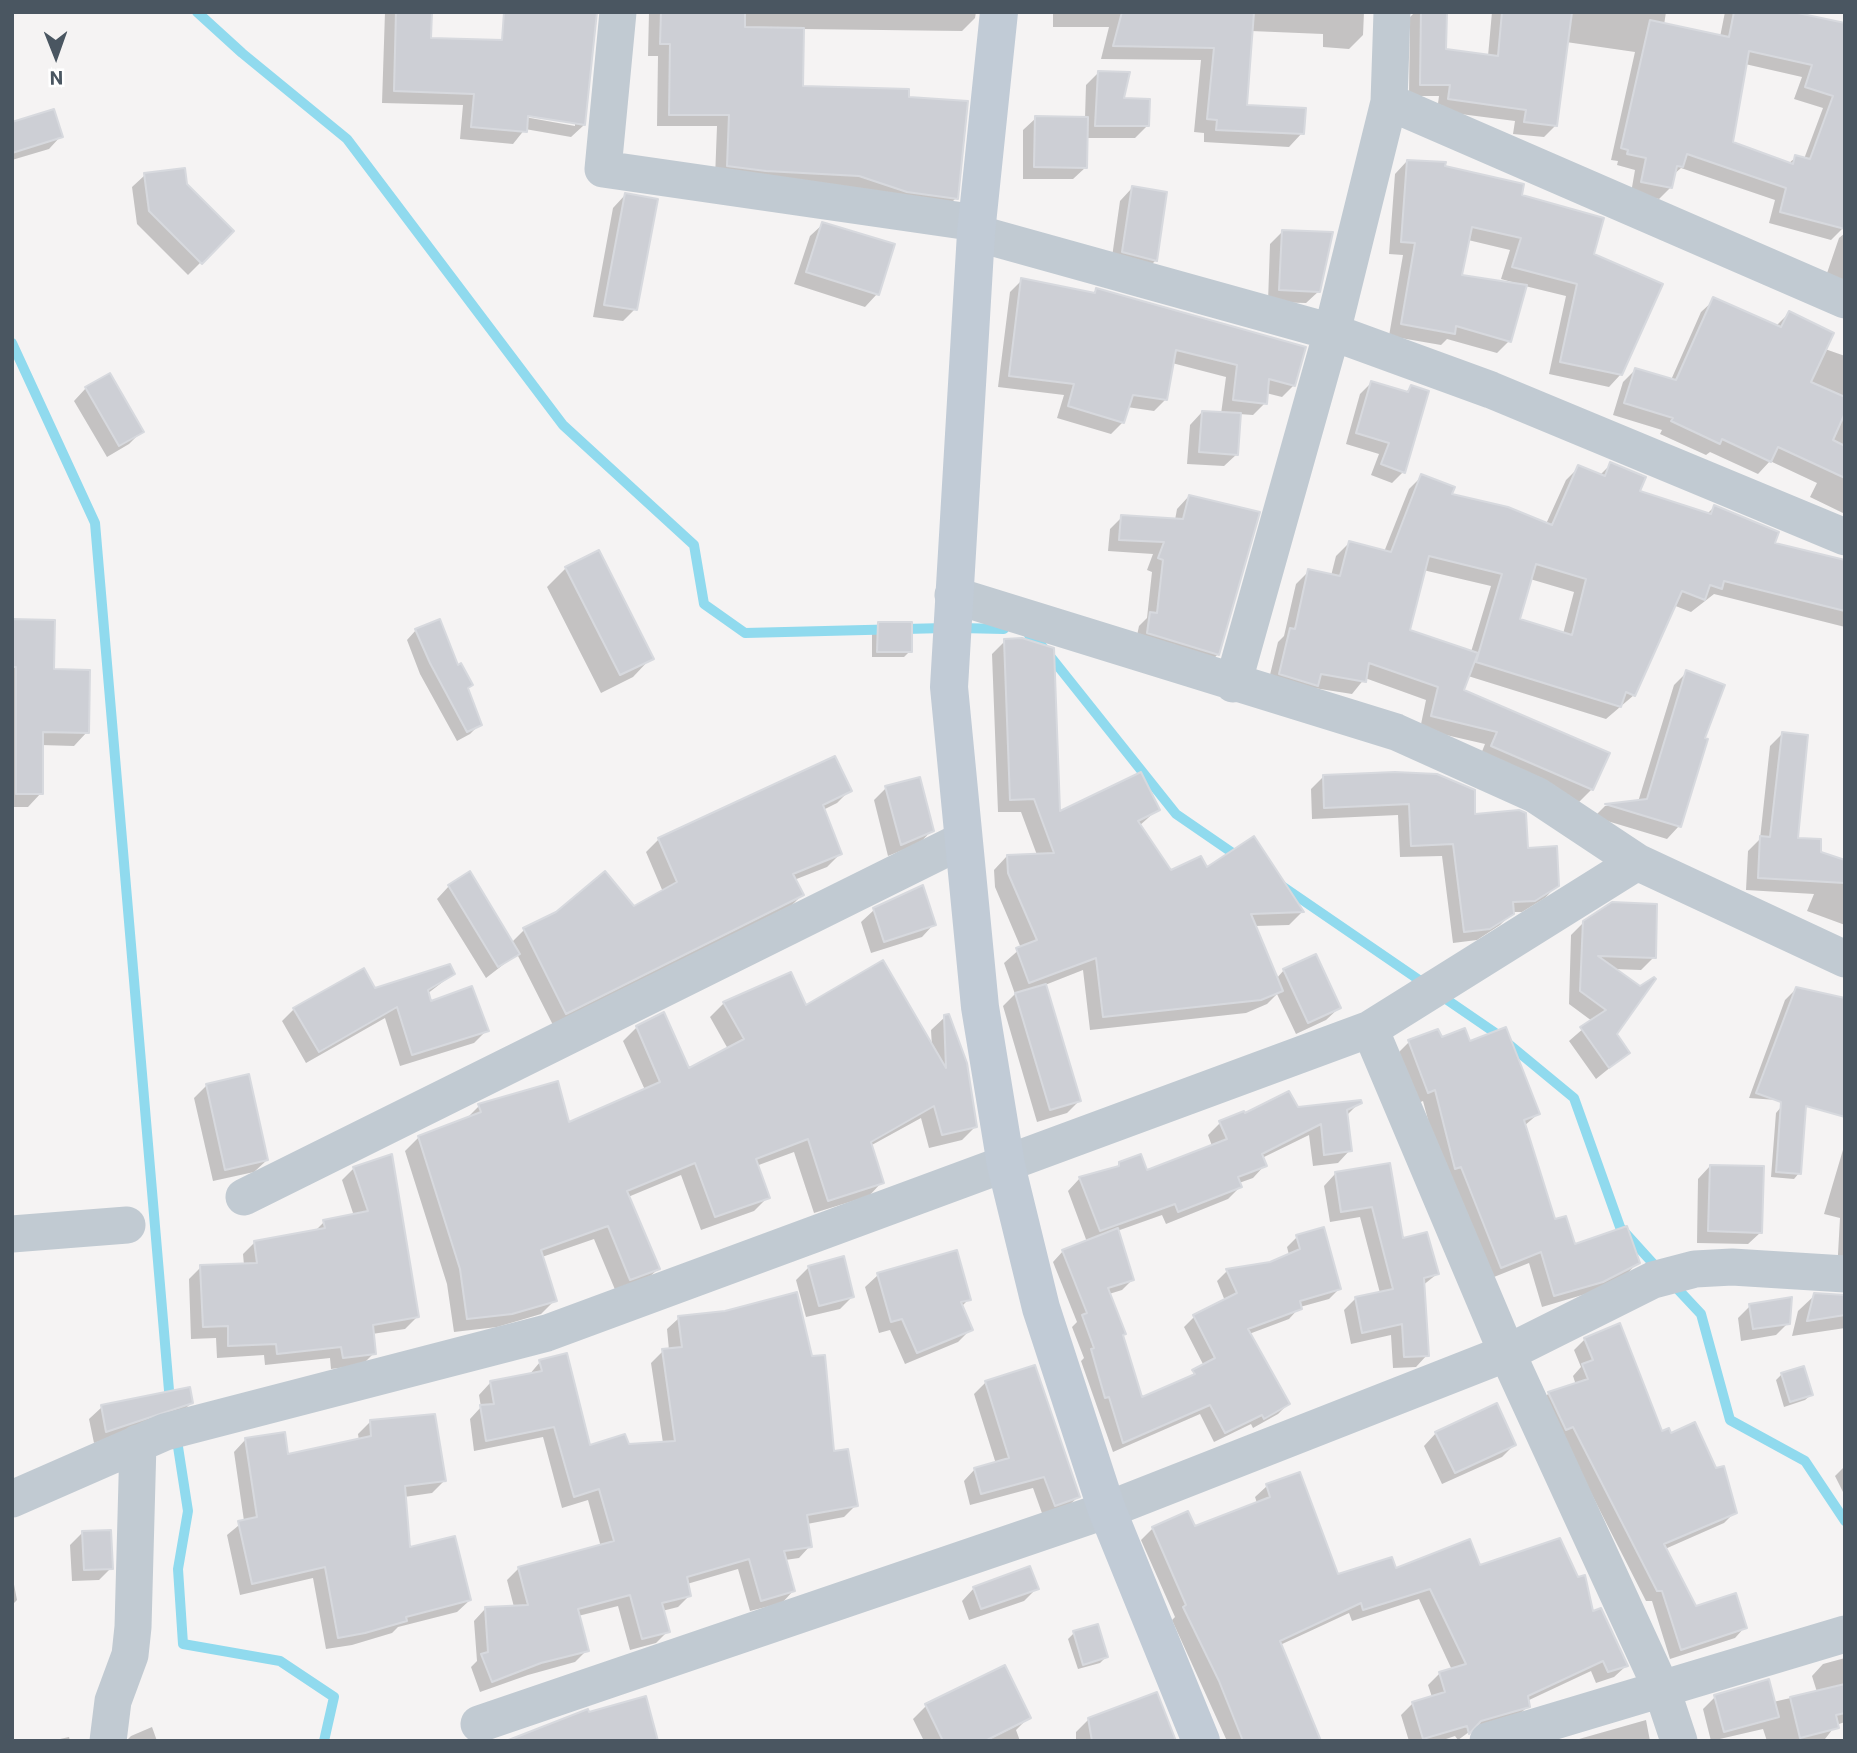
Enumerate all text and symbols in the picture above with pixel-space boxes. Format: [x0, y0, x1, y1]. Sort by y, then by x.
north arrow [21, 21, 91, 91]
text: N [49, 66, 63, 89]

